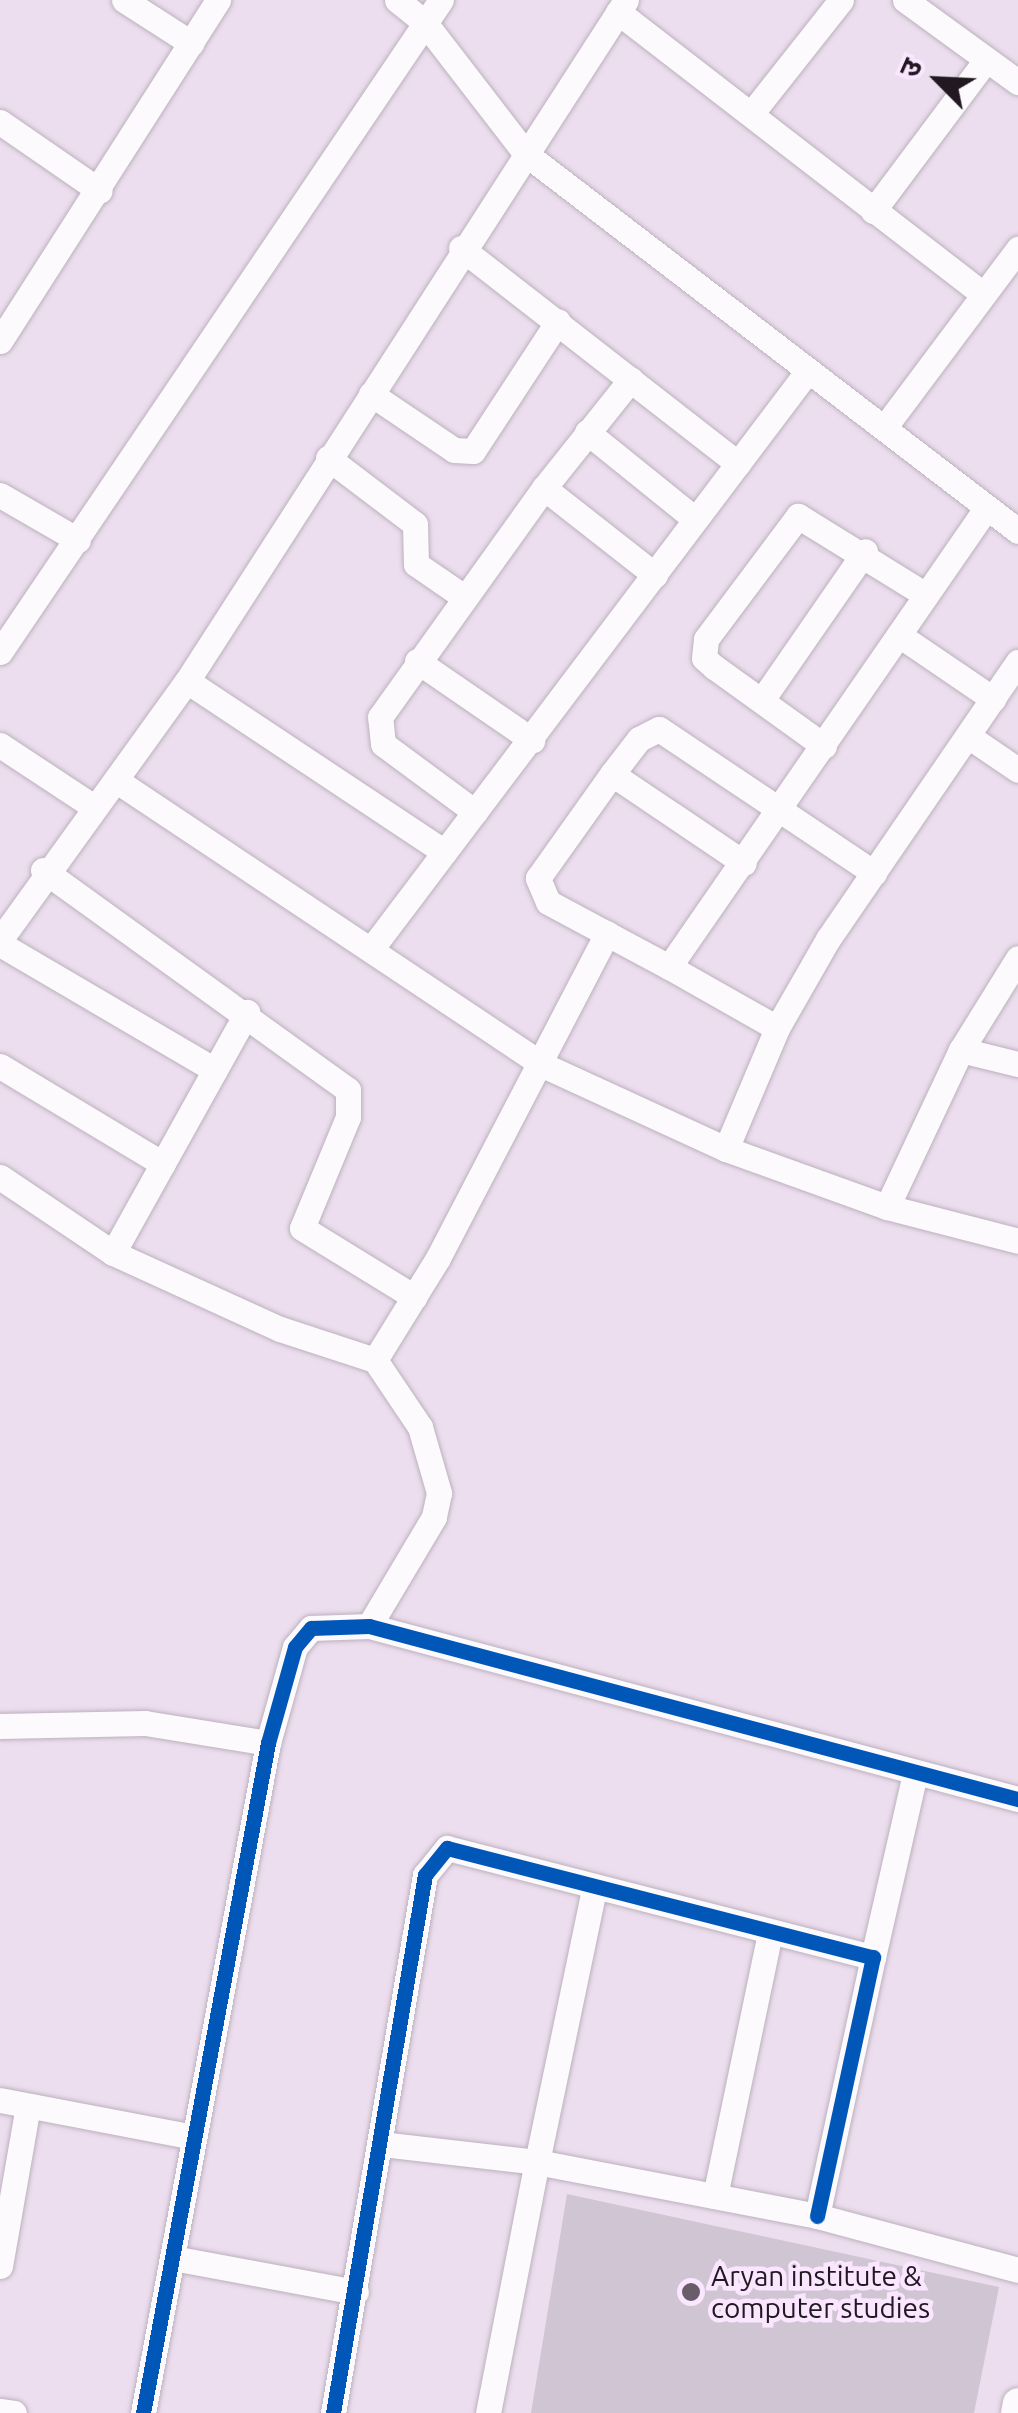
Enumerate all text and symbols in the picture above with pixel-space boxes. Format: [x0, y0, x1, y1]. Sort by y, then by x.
north arrow [888, 30, 988, 130]
text: उ [893, 54, 928, 81]
place label: Aryan institute & computer studies [711, 2259, 930, 2325]
marker: Aryan institute & computer studies [680, 2281, 702, 2303]

